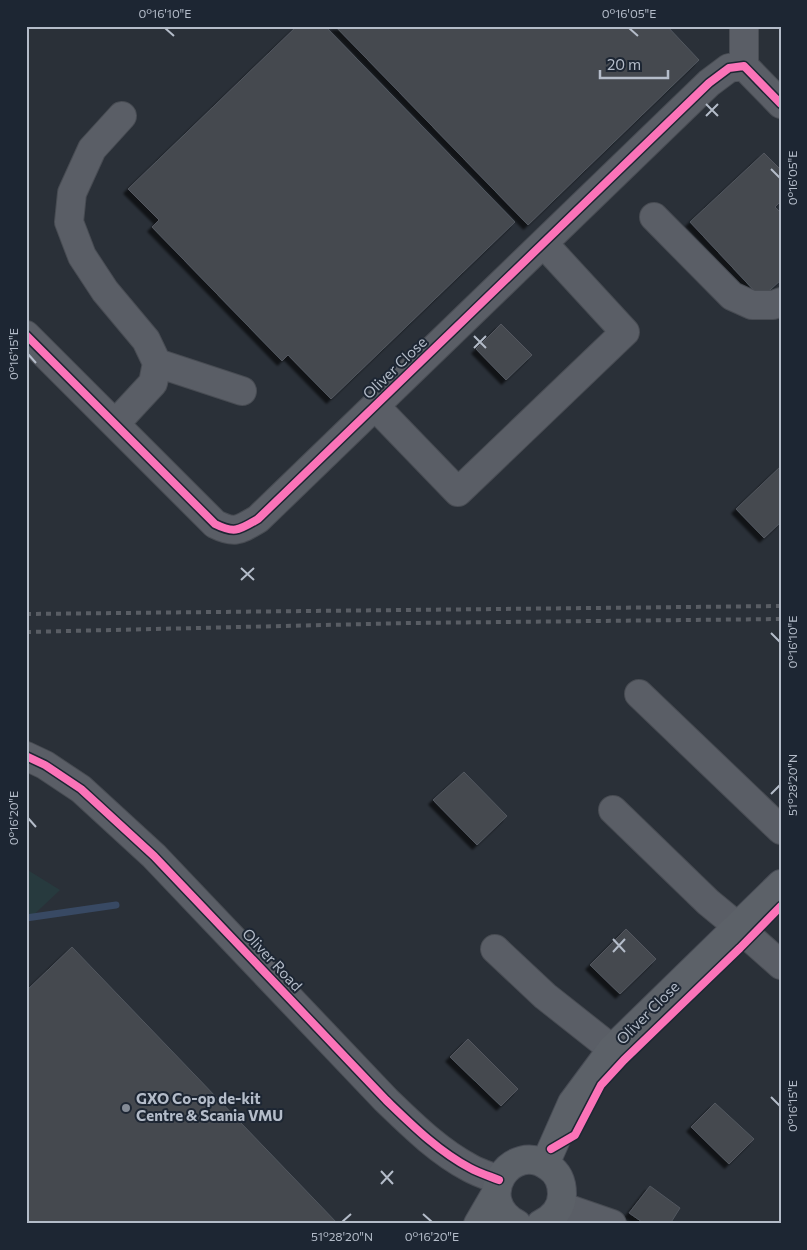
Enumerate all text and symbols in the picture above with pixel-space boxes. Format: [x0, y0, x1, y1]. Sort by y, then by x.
text: 0°16'10"E [139, 6, 191, 20]
text: 0°16'05"E [602, 6, 656, 20]
scale bar [600, 48, 667, 80]
text: 20 m [607, 55, 641, 73]
text: 0°16'05"E [785, 151, 799, 205]
text: 0°16'15"E [6, 328, 20, 380]
street label: Oliver Close [359, 332, 430, 402]
text: 0°16'10"E [785, 616, 799, 668]
text: 51°28'20"N [785, 754, 799, 816]
text: 0°16'20"E [6, 791, 20, 845]
street label: Oliver Road [239, 924, 306, 994]
street label: Oliver Close [612, 977, 683, 1048]
text: 0°16'15"E [785, 1080, 799, 1132]
place label: GXO Co-op de-kit Centre & Scania VMU [136, 1089, 283, 1124]
marker: GXO Co-op de-kit Centre & Scania VMU [120, 1102, 132, 1114]
text: 51°28'20"N [311, 1229, 373, 1243]
text: 0°16'20"E [405, 1229, 459, 1243]

